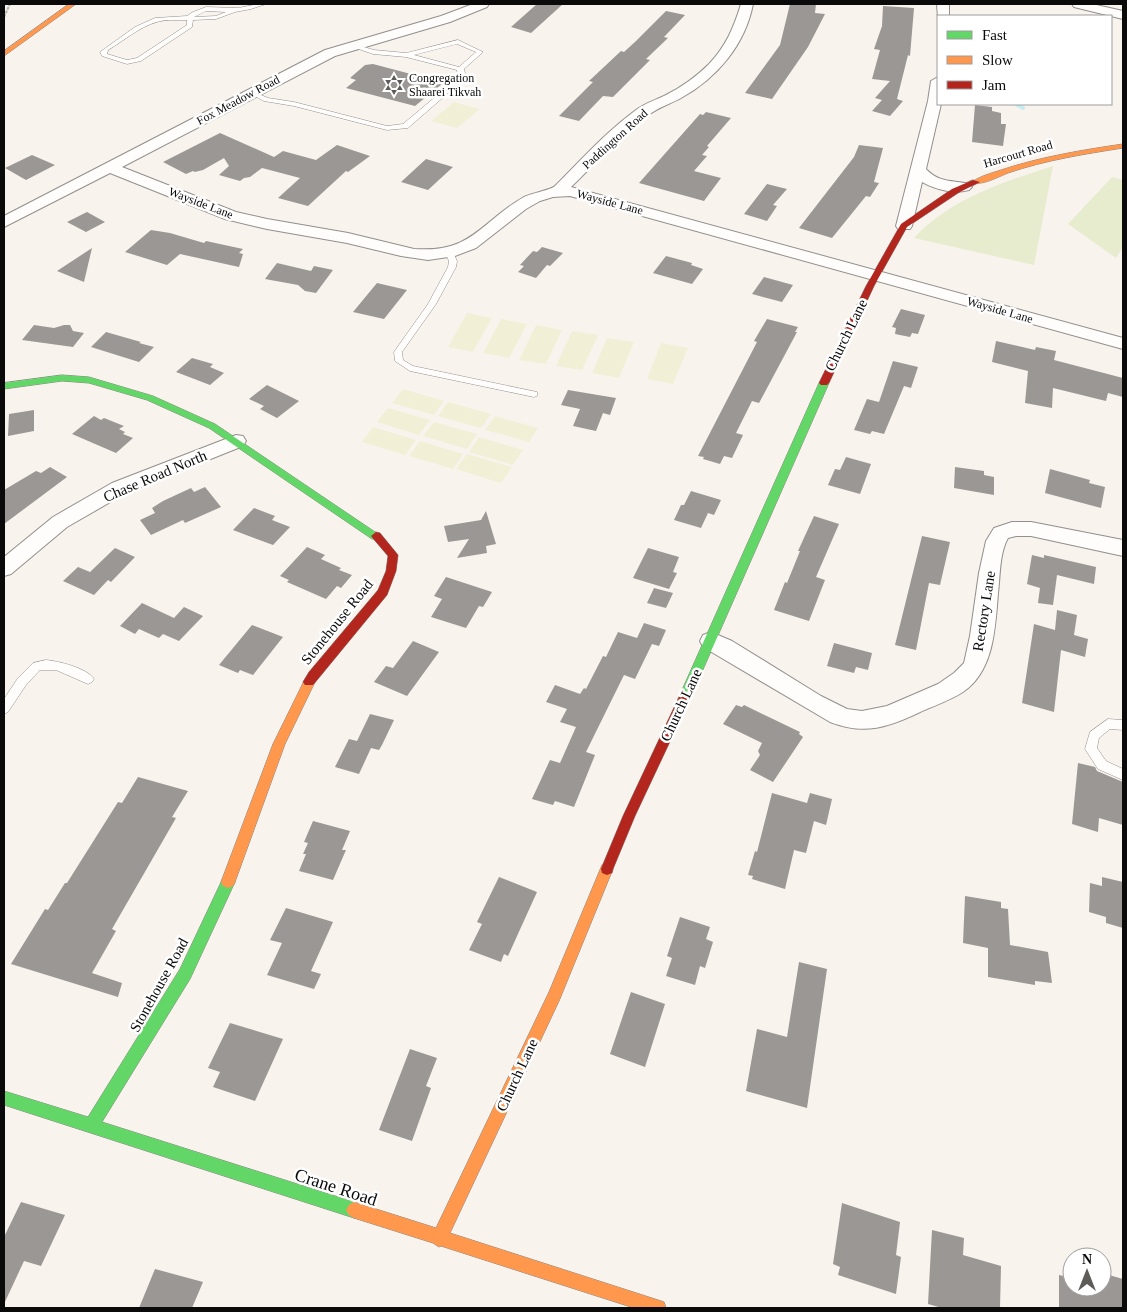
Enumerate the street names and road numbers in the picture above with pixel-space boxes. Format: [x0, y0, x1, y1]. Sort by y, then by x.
street label: Fox Meadow Road [194, 72, 282, 128]
street label: Paddington Road [579, 106, 651, 172]
street label: Harcourt Road [982, 137, 1054, 171]
street label: Wayside Lane [167, 184, 235, 222]
street label: Wayside Lane [575, 186, 645, 218]
street label: Wayside Lane [965, 294, 1035, 326]
street label: Church Lane [822, 296, 870, 374]
street label: Chase Road North [101, 447, 210, 505]
street label: Rectory Lane [970, 569, 998, 652]
street label: Stonehouse Road [298, 576, 376, 668]
street label: Church Lane [657, 666, 705, 744]
street label: Stonehouse Road [127, 935, 192, 1035]
street label: Church Lane [493, 1036, 541, 1114]
street label: Crane Road [292, 1164, 380, 1210]

